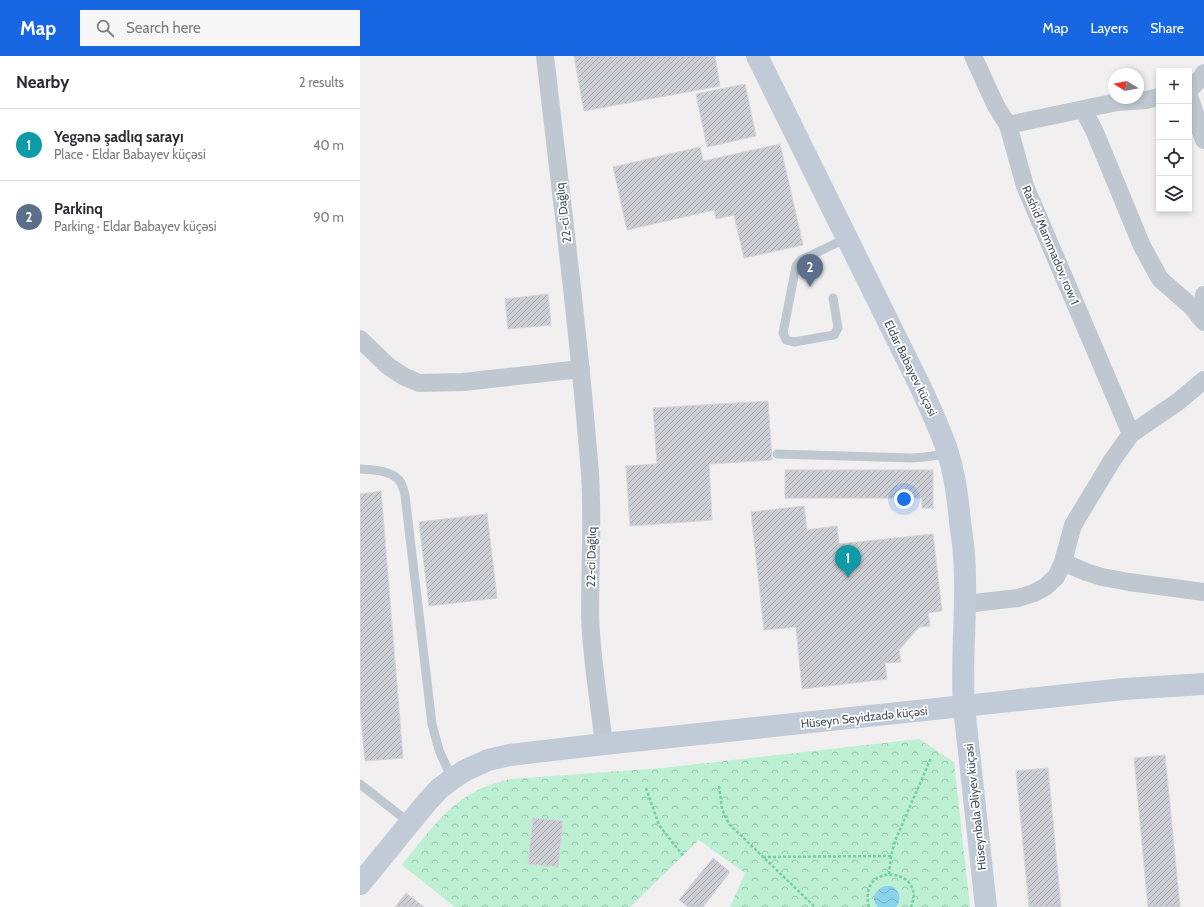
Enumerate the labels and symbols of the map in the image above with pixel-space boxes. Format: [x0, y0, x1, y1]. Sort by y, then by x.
north arrow [1108, 68, 1144, 104]
street label: 22-ci Dağlıq [552, 182, 574, 244]
street label: Rashid Mammadov, row 1 [1019, 183, 1083, 307]
pin: 2 [797, 254, 823, 287]
street label: Eldar Babayev küçəsi [881, 318, 941, 418]
your location [894, 489, 914, 509]
street label: 22-ci Dağlıq [583, 527, 599, 587]
pin: 1 [835, 545, 861, 578]
street label: Hüseyn Seyidzadə küçəsi [800, 703, 928, 731]
street label: Hüseynbala Əliyev küçəsi [961, 743, 989, 871]

